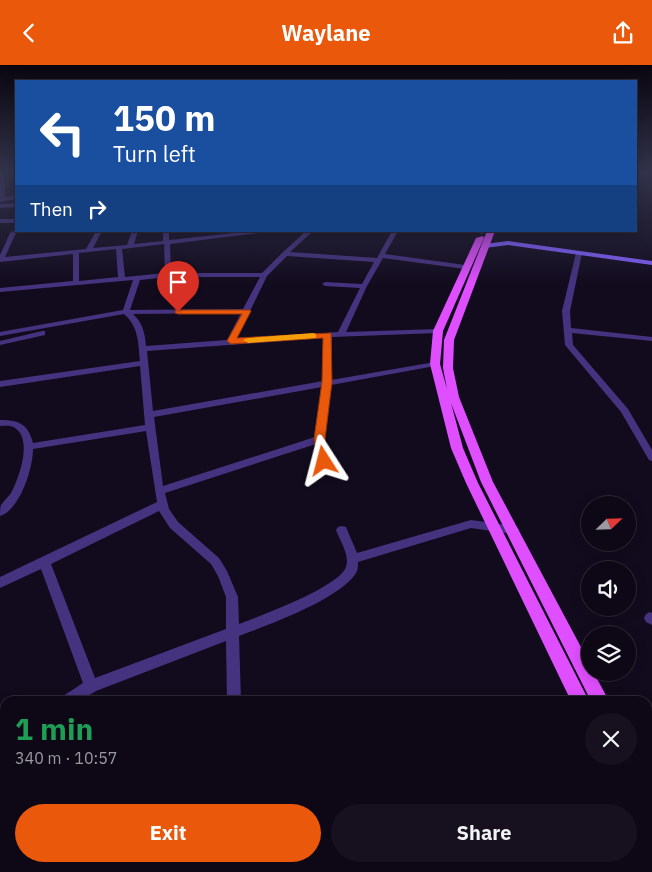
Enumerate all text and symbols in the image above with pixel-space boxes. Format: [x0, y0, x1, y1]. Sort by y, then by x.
text: Waylane [281, 18, 371, 47]
icon: back [15, 19, 43, 47]
icon: share [609, 19, 637, 47]
text: 150 m [113, 95, 216, 141]
icon: left [30, 100, 95, 165]
text: Turn left [113, 139, 196, 168]
icon: right [83, 195, 111, 223]
text: Then [30, 197, 73, 221]
pin [157, 261, 199, 312]
icon: arrive [164, 268, 192, 296]
position arrow [297, 434, 349, 486]
north arrow [581, 496, 636, 551]
map controls [581, 496, 636, 681]
button: sound [581, 561, 636, 616]
button: layers [581, 626, 636, 681]
text: 1 min [15, 709, 93, 748]
button: close [585, 713, 637, 765]
text: 340 m · 10:57 [15, 748, 117, 768]
button: Exit [15, 804, 321, 862]
button: Share [331, 804, 637, 862]

